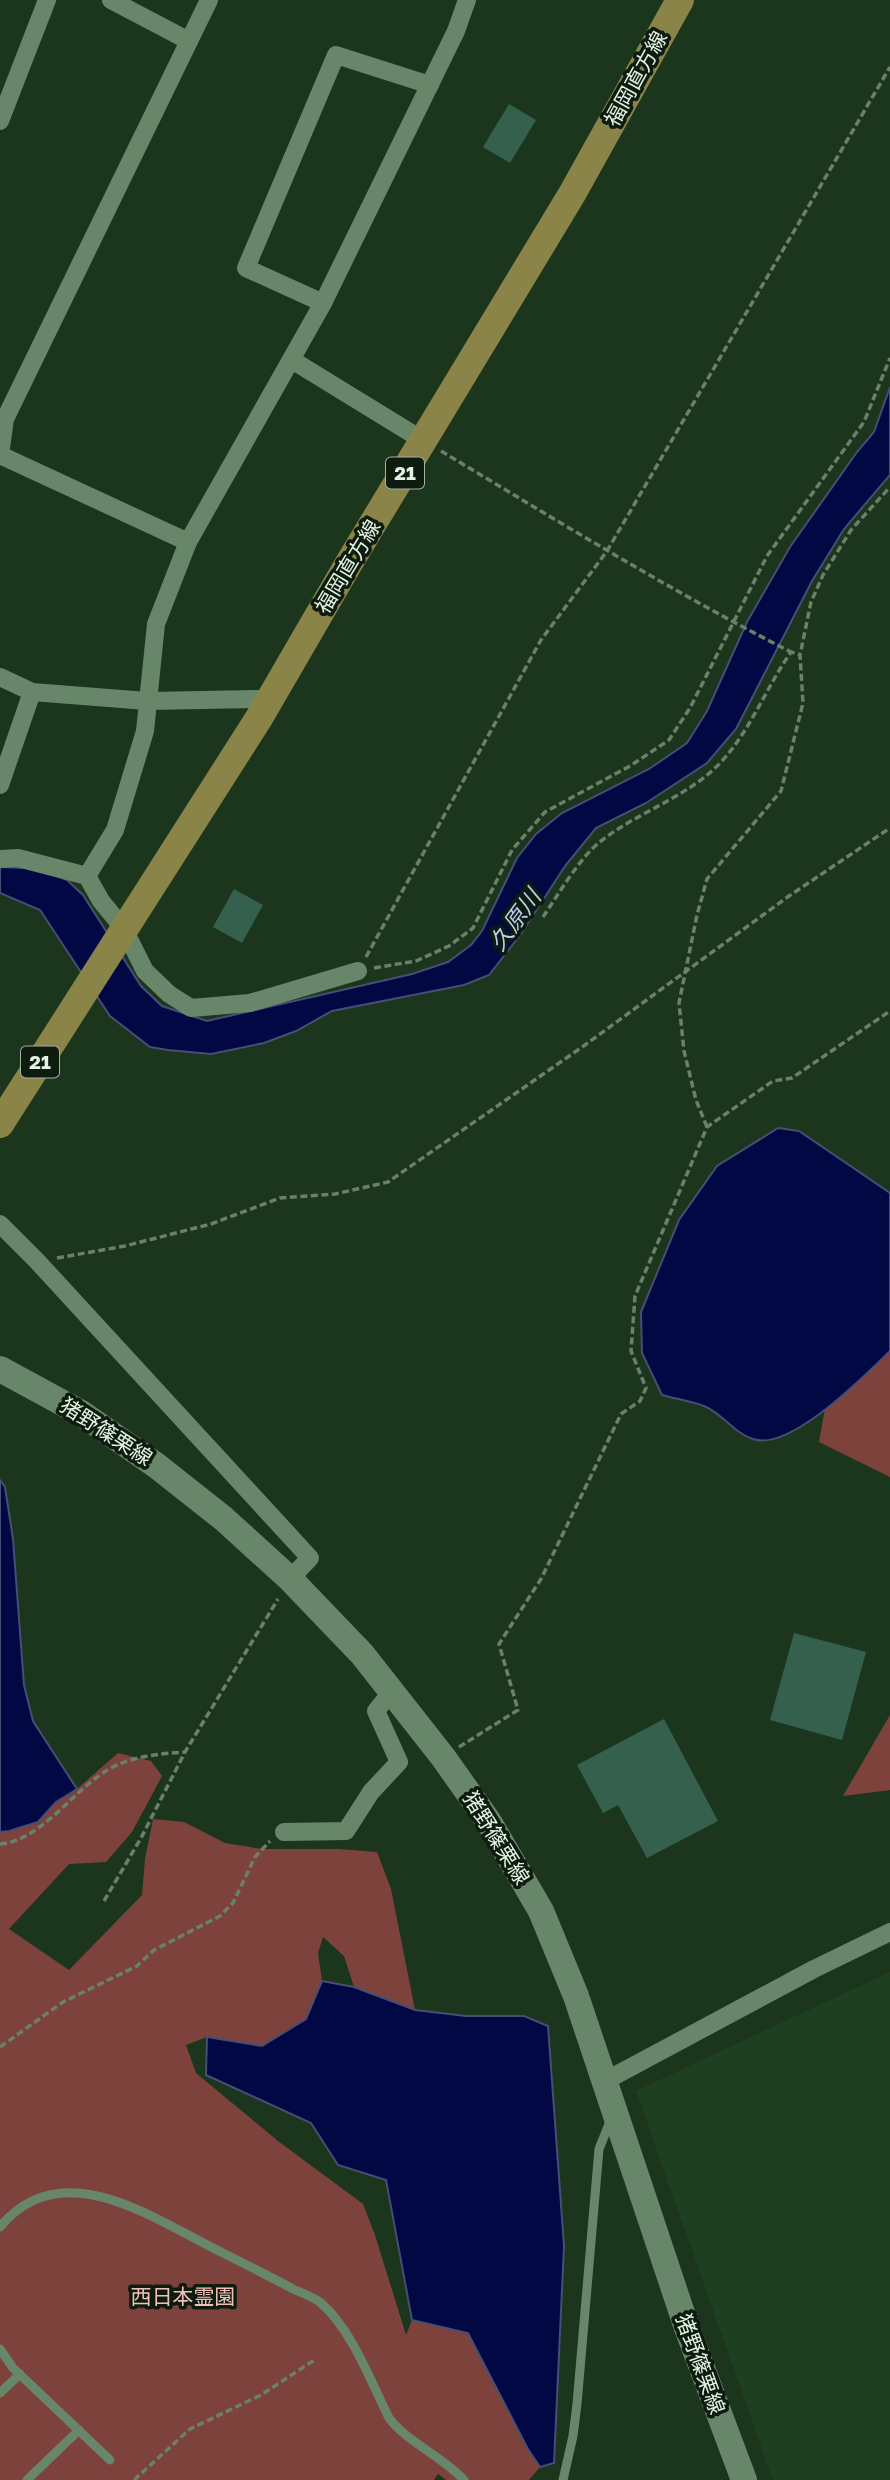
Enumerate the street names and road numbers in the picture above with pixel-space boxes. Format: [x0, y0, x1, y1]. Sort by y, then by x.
street label: 福岡直方線 [598, 26, 672, 131]
road number: 21 [386, 458, 424, 488]
street label: 福岡直方線 [309, 515, 385, 618]
road number: 21 [21, 1046, 59, 1078]
street label: 猪野篠栗線 [55, 1392, 158, 1471]
street label: 猪野篠栗線 [458, 1786, 536, 1889]
street label: 猪野篠栗線 [671, 2310, 731, 2417]

